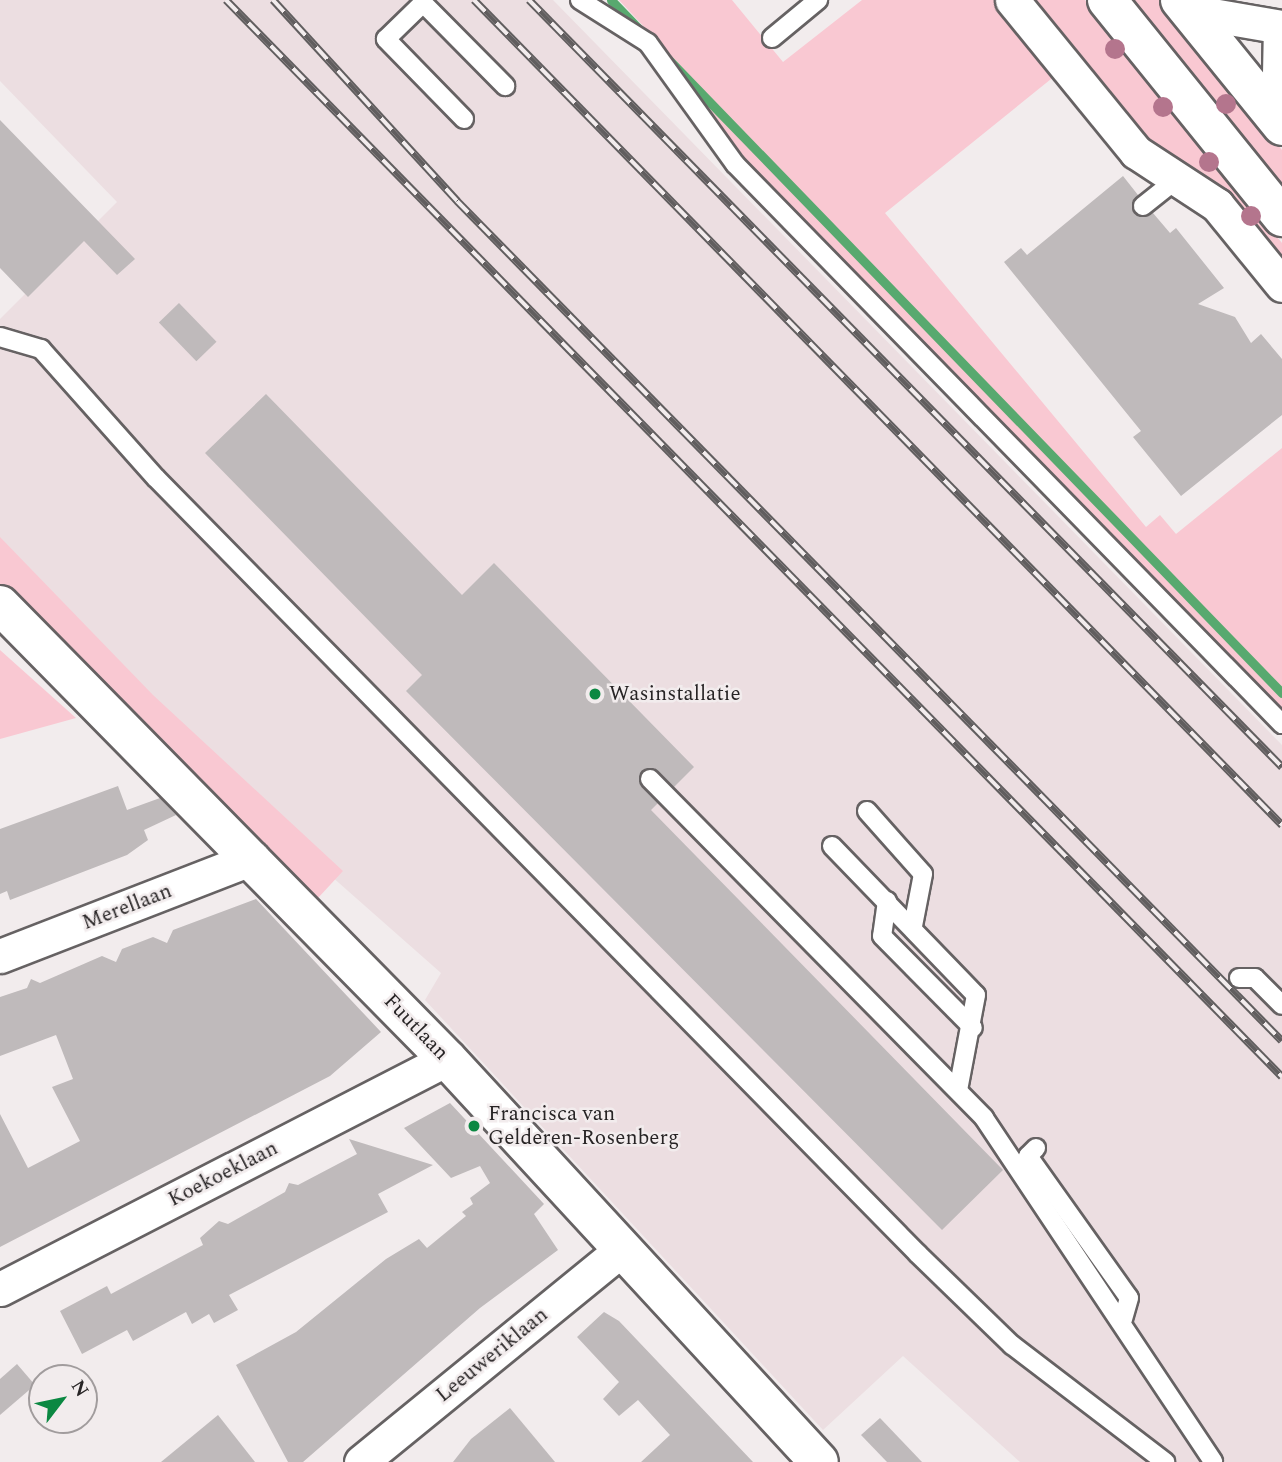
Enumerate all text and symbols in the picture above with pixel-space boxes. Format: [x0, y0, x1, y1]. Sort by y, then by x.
place label: Wasinstallatie [609, 681, 741, 707]
marker: Wasinstallatie [587, 686, 603, 702]
street label: Merellaan [79, 878, 175, 936]
street label: Fuutlaan [378, 989, 454, 1065]
place label: Francisca van Gelderen-Rosenberg [488, 1101, 679, 1151]
marker: Francisca van Gelderen-Rosenberg [466, 1118, 482, 1134]
street label: Koekoeklaan [164, 1136, 282, 1212]
street label: Leeuweriklaan [431, 1302, 553, 1408]
north arrow [28, 1364, 98, 1434]
text: N [63, 1374, 96, 1403]

